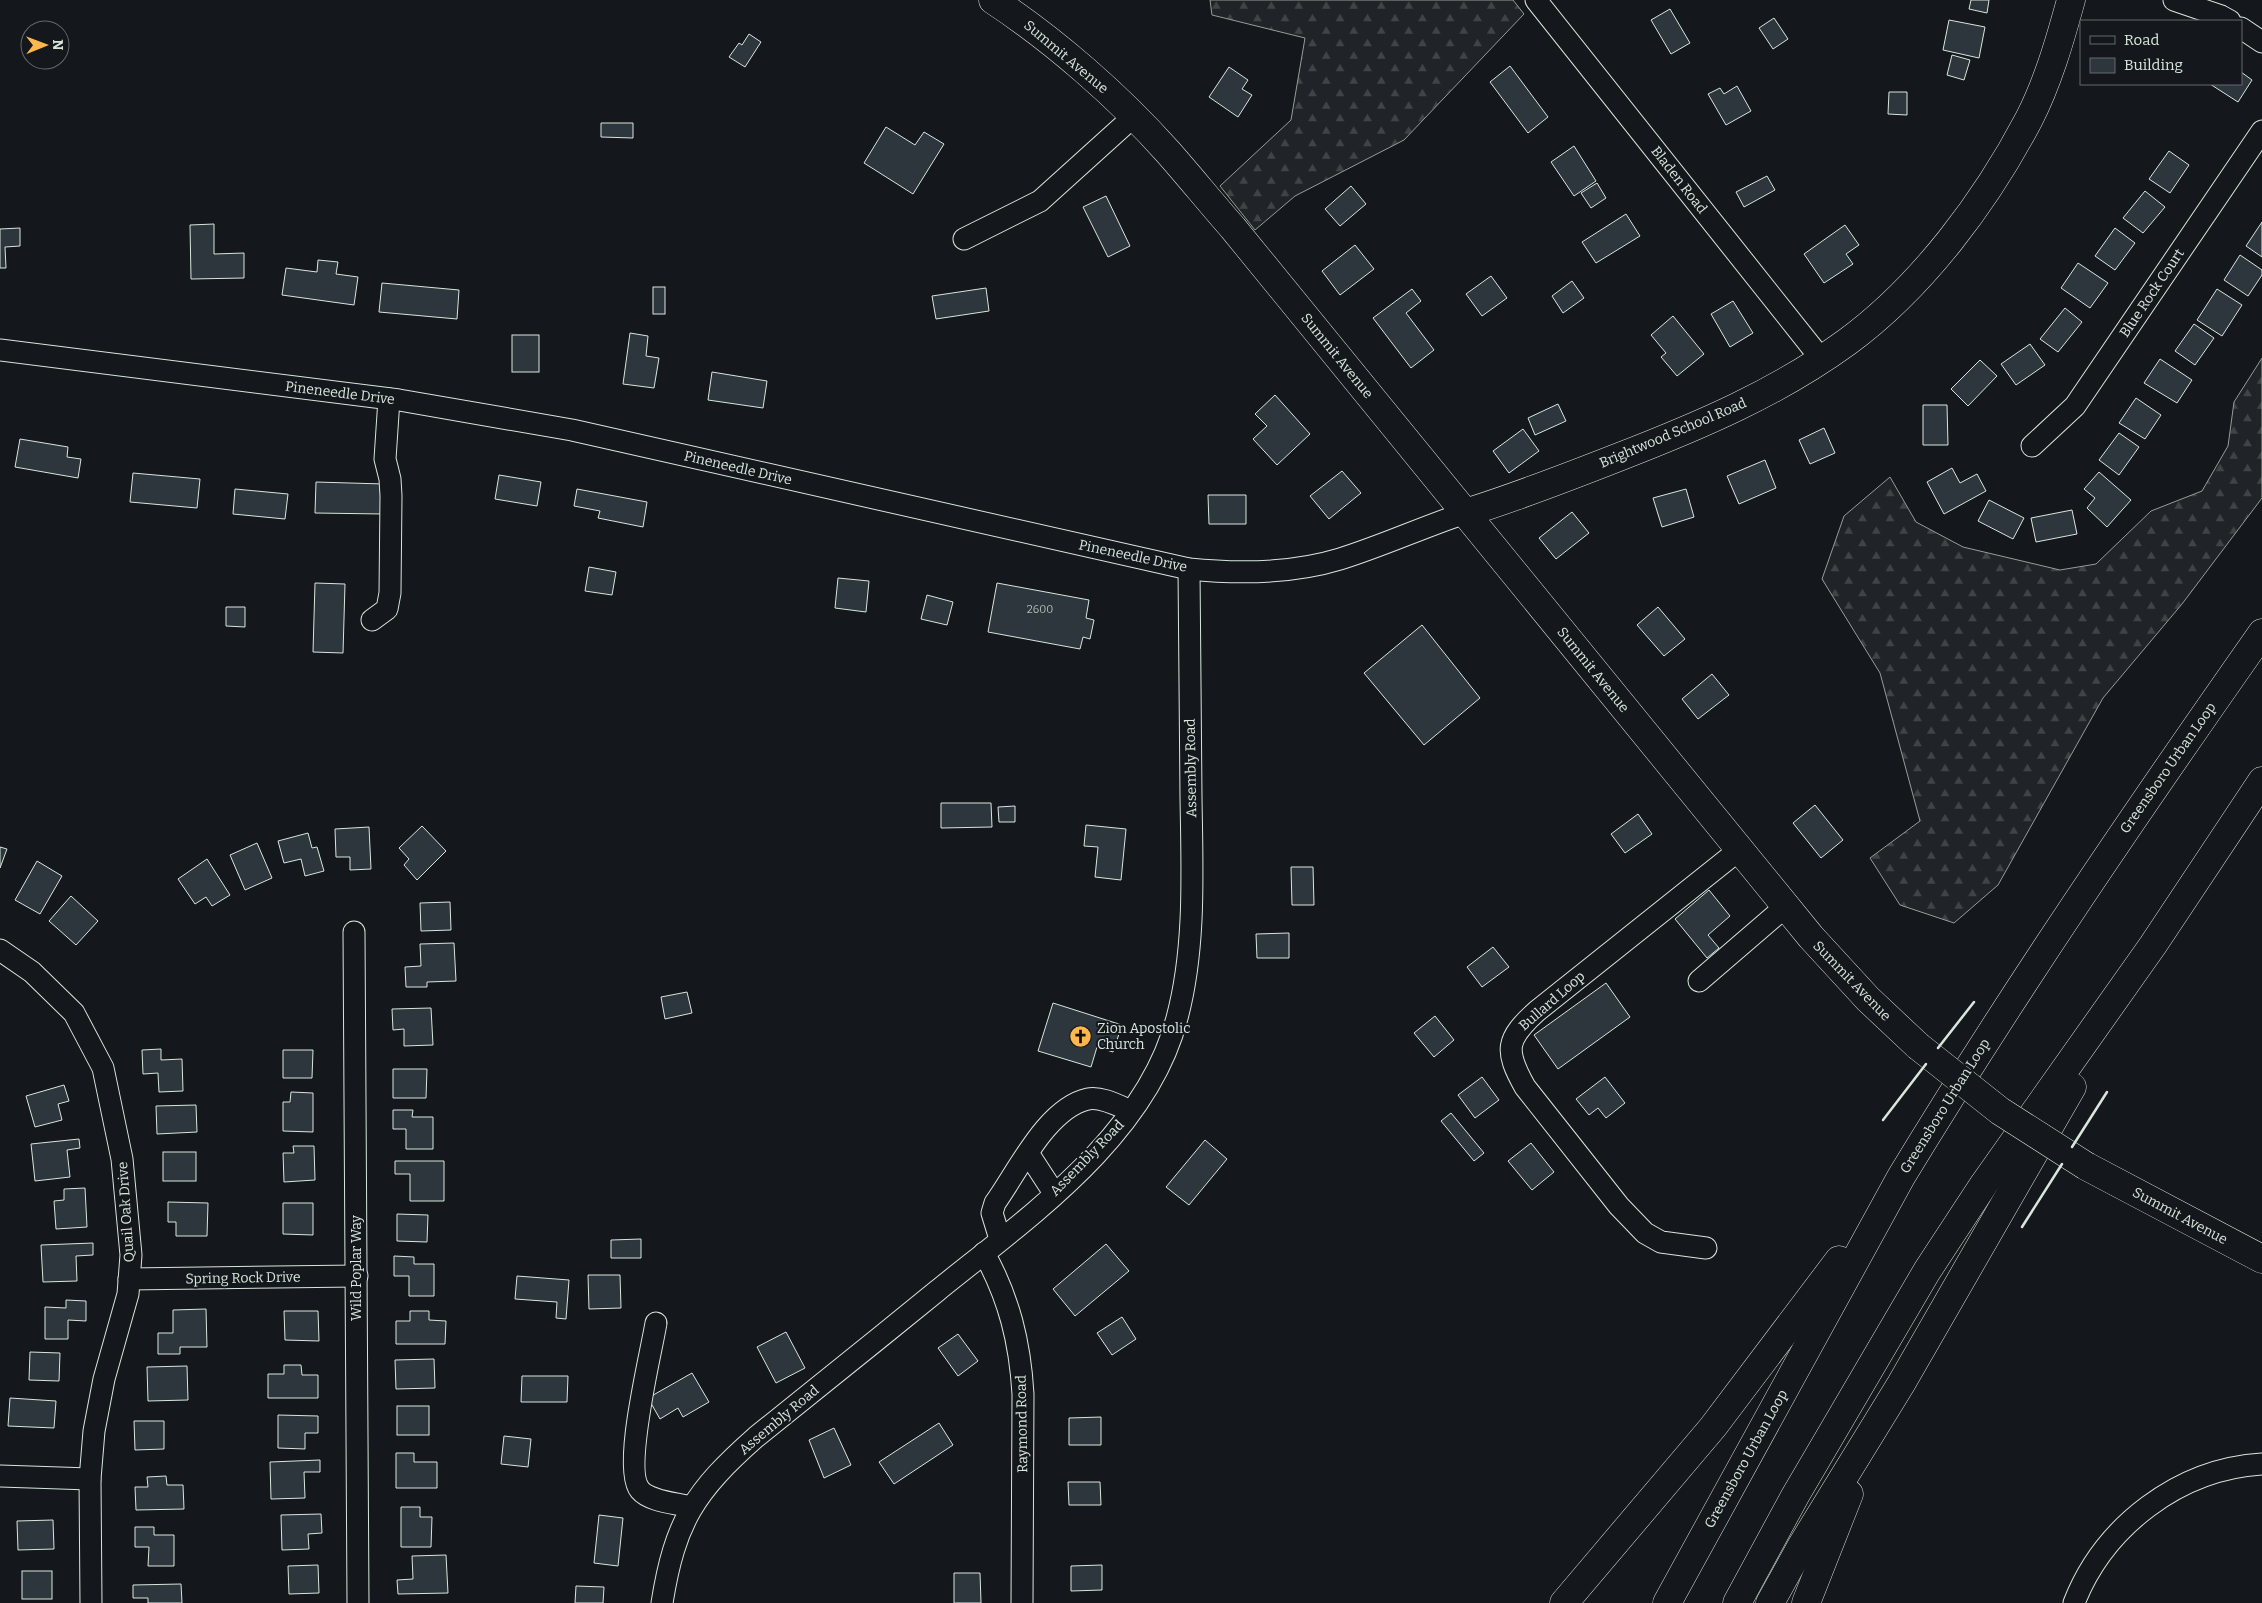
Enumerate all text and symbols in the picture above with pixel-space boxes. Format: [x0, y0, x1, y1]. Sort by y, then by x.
street label: Summit Avenue [1020, 17, 1112, 97]
north arrow [20, 20, 70, 70]
legend [2080, 20, 2242, 85]
text: Road [2124, 31, 2159, 49]
text: N [49, 39, 66, 51]
text: Building [2124, 56, 2183, 74]
street label: Bladen Road [1647, 143, 1711, 217]
street label: Blue Rock Court [2116, 245, 2188, 341]
street label: Summit Avenue [1297, 310, 1377, 402]
street label: Pineneedle Drive [284, 378, 396, 408]
street label: Brightwood School Road [1597, 394, 1749, 472]
street label: Pineneedle Drive [682, 447, 794, 489]
street label: Pineneedle Drive [1077, 536, 1189, 576]
house number: 2600 [1027, 603, 1053, 616]
street label: Summit Avenue [1553, 624, 1633, 716]
street label: Greensboro Urban Loop [2116, 699, 2220, 837]
street label: Assembly Road [1182, 718, 1200, 818]
street label: Summit Avenue [1809, 937, 1895, 1025]
street label: Bullard Loop [1515, 968, 1589, 1034]
place label: Zion Apostolic Church [1097, 1020, 1190, 1053]
church icon: Zion Apostolic Church [1069, 1024, 1093, 1048]
street label: Greensboro Urban Loop [1897, 1035, 1993, 1177]
street label: Assembly Road [1046, 1116, 1128, 1200]
street label: Quail Oak Drive [114, 1161, 138, 1263]
street label: Summit Avenue [2130, 1184, 2230, 1248]
street label: Wild Poplar Way [348, 1215, 365, 1321]
street label: Spring Rock Drive [185, 1268, 301, 1288]
street label: Raymond Road [1013, 1375, 1031, 1473]
street label: Assembly Road [736, 1382, 822, 1458]
street label: Greensboro Urban Loop [1701, 1387, 1791, 1531]

